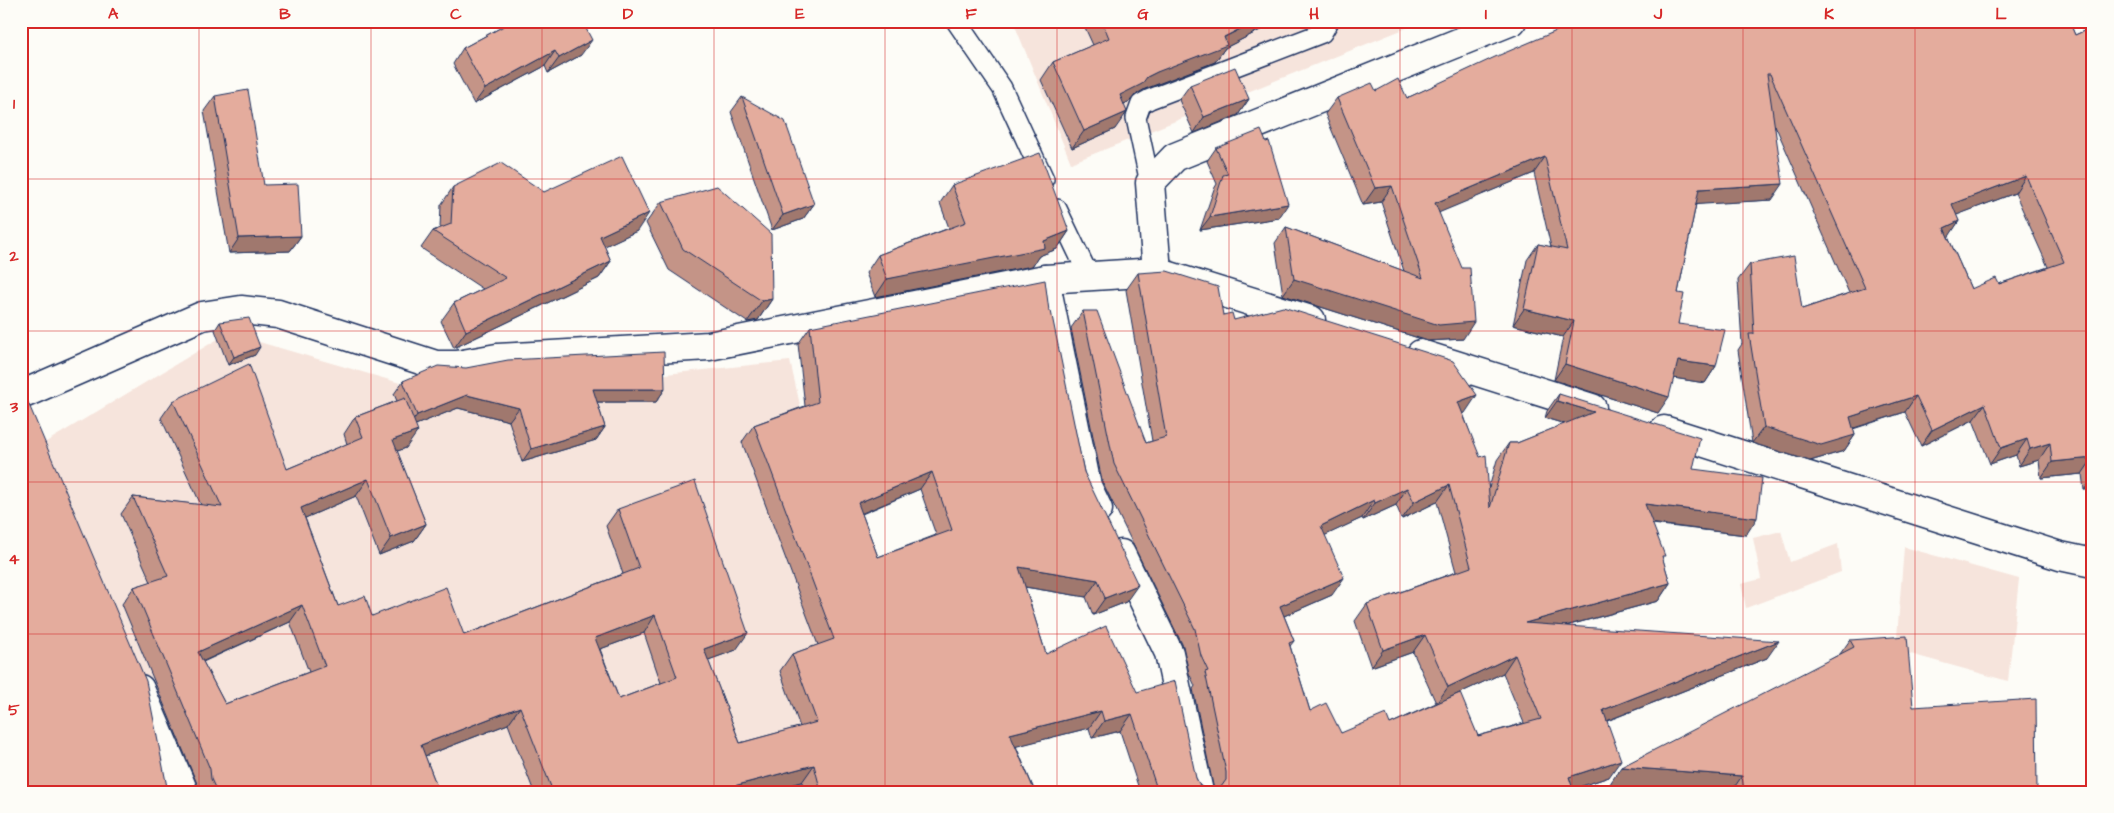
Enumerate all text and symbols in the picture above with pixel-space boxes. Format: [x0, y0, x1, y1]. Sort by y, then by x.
text: A [108, 3, 119, 25]
text: B [279, 3, 291, 25]
text: C [450, 3, 462, 25]
text: D [623, 3, 634, 25]
text: E [795, 3, 805, 25]
text: F [965, 3, 977, 25]
text: G [1137, 3, 1149, 25]
text: H [1309, 3, 1319, 25]
text: I [1485, 3, 1487, 25]
text: J [1653, 3, 1663, 25]
text: K [1824, 3, 1834, 25]
text: L [1995, 3, 2007, 25]
text: 1 [13, 93, 16, 115]
text: 2 [8, 245, 19, 267]
text: 3 [9, 396, 19, 418]
text: 4 [9, 548, 20, 570]
text: 5 [8, 699, 20, 721]

